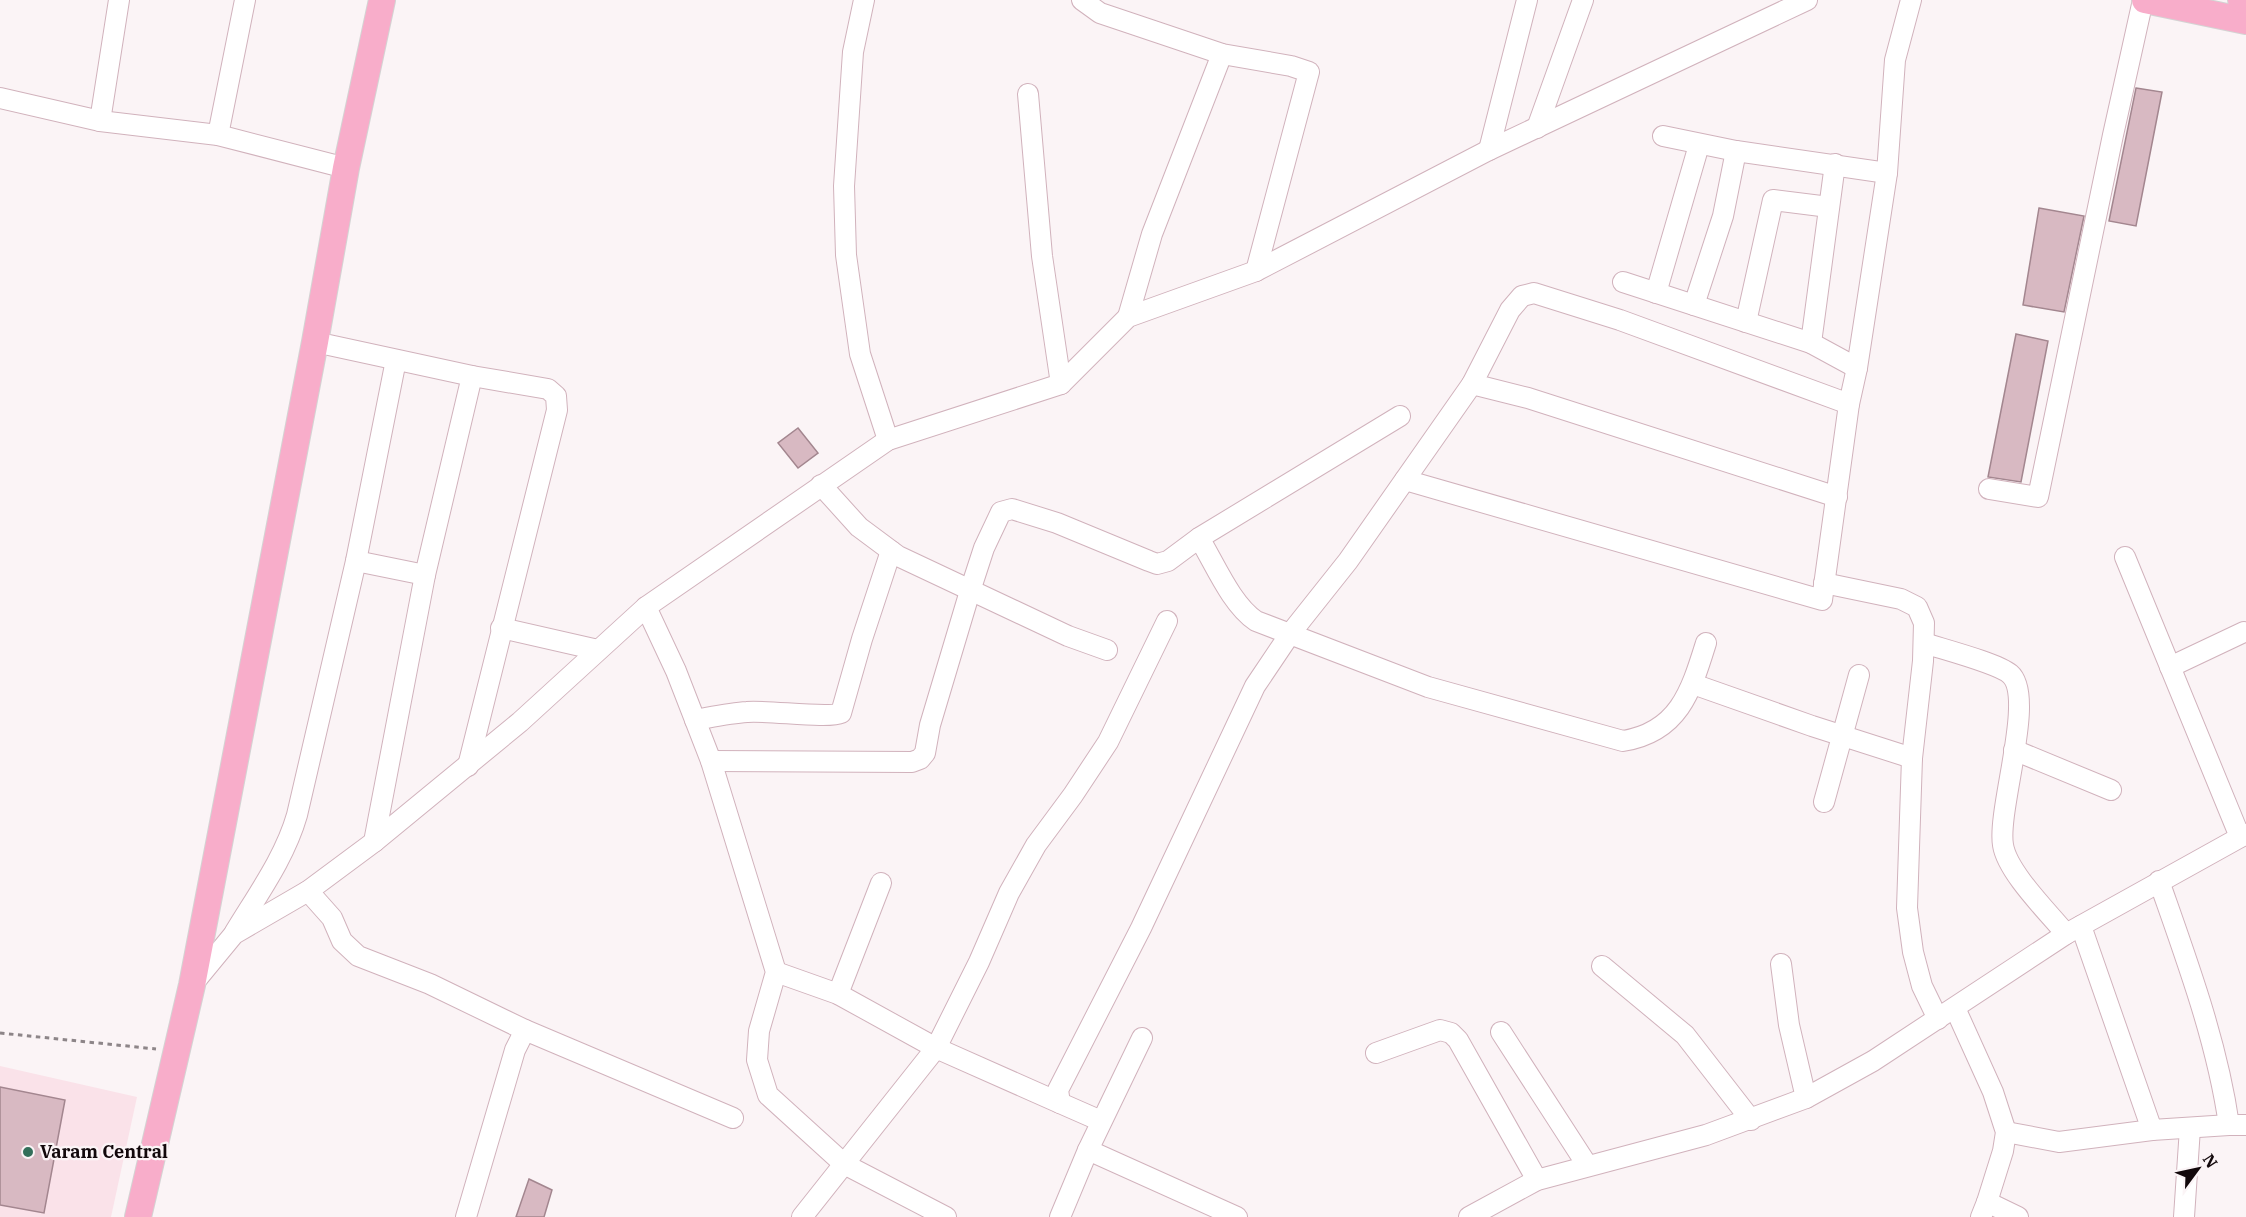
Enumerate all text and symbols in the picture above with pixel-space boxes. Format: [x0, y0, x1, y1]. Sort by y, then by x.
north arrow [2168, 1139, 2228, 1199]
place label: Varam Central [40, 1140, 168, 1163]
marker: Varam Central [21, 1145, 35, 1159]
text: N [2199, 1150, 2222, 1172]

